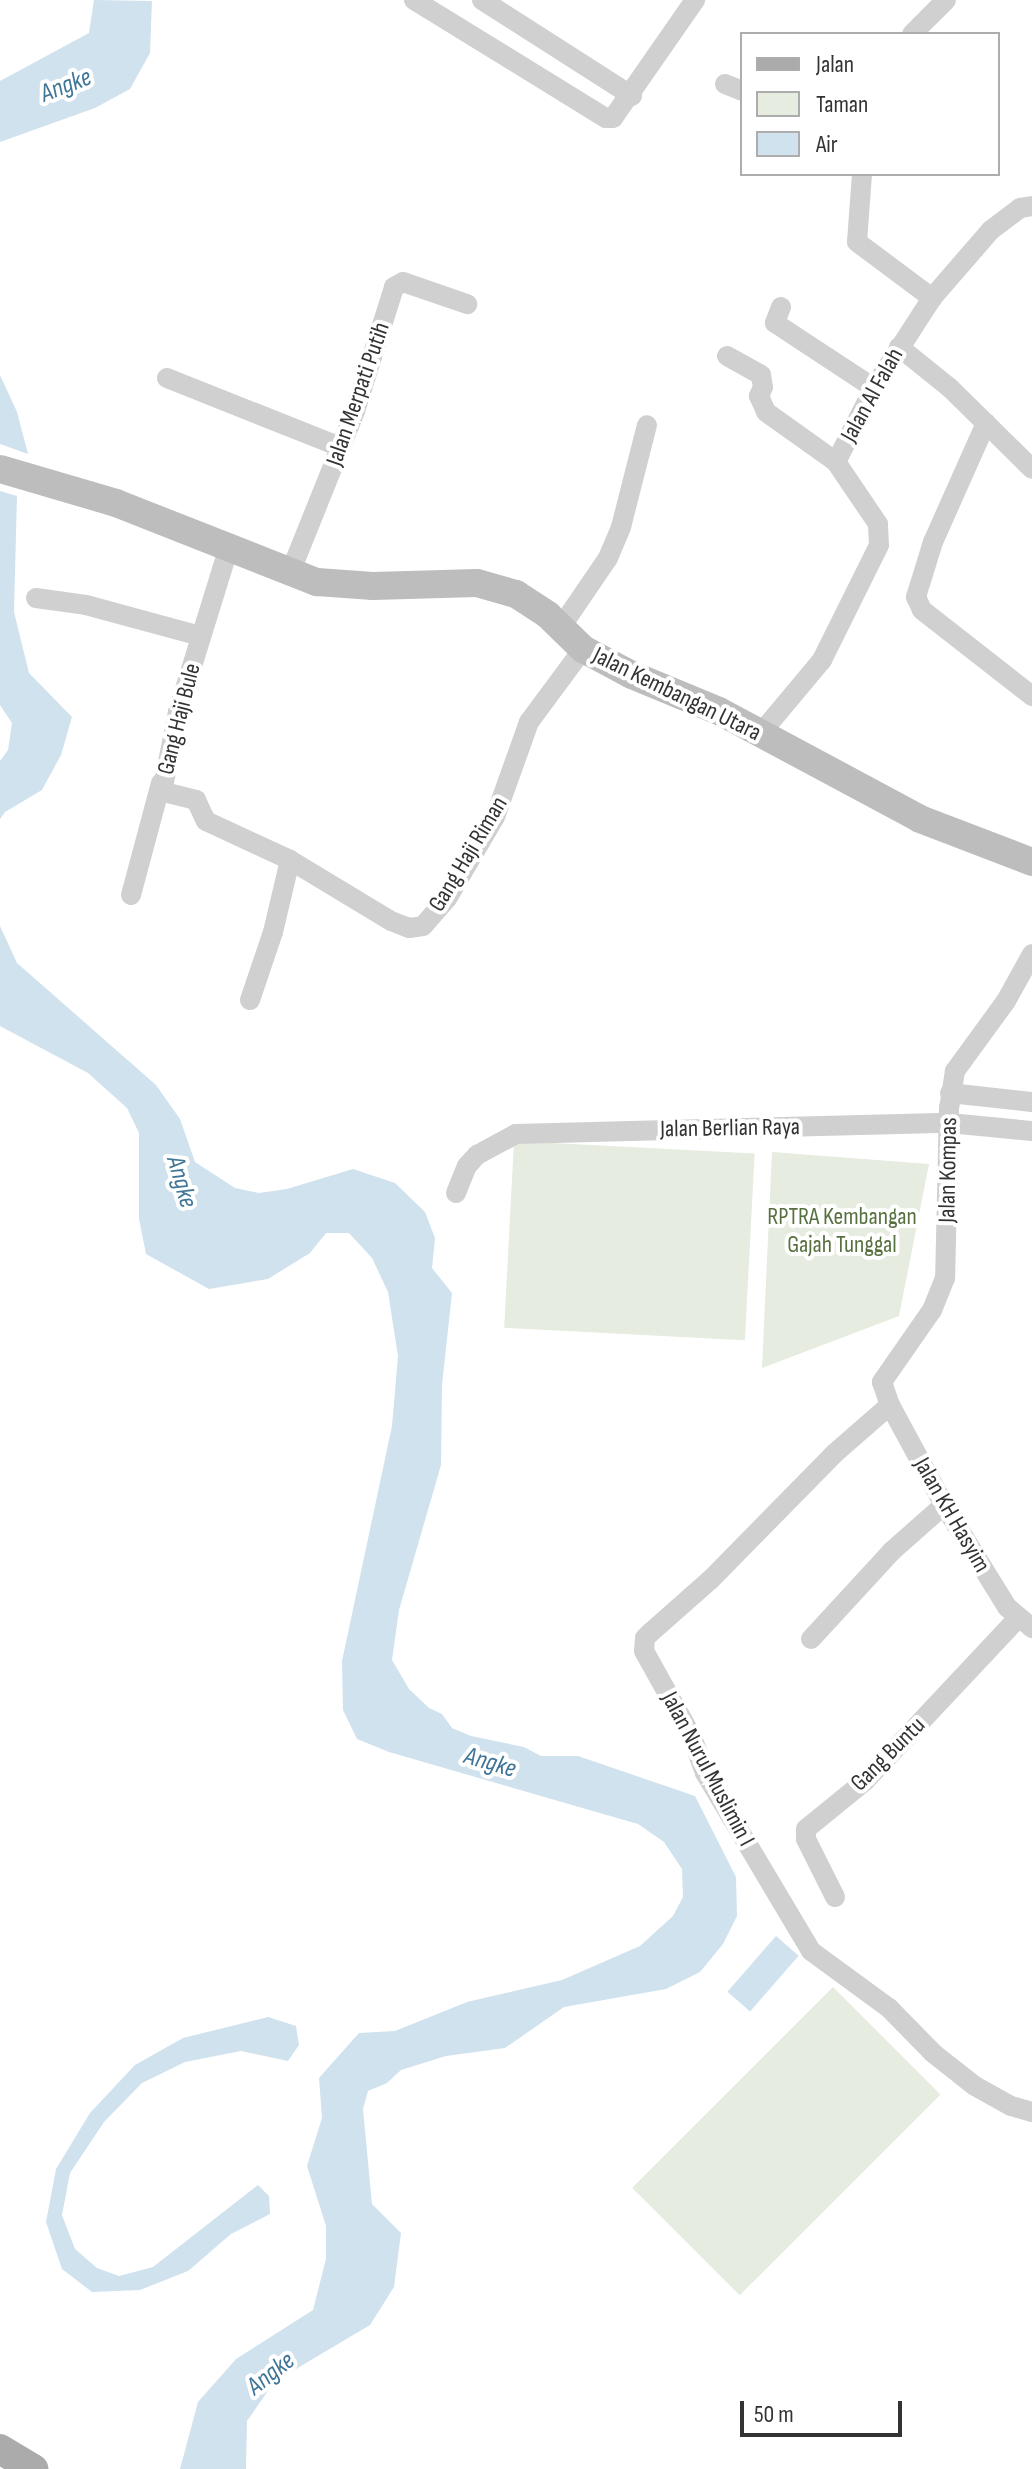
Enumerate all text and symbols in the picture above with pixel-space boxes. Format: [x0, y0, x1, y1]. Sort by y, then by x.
legend [740, 32, 1000, 176]
text: Jalan [816, 50, 854, 79]
water label: Angke [36, 62, 96, 110]
text: Taman [816, 90, 868, 119]
text: Air [816, 130, 838, 159]
street label: Jalan Merpati Putih [320, 319, 396, 469]
street label: Jalan Al Falah [835, 343, 909, 447]
street label: Jalan Kembangan Utara [588, 641, 766, 747]
street label: Gang Haji Bule [151, 660, 207, 778]
street label: Gang Haji Riman [422, 791, 514, 917]
street label: Jalan Berlian Raya [660, 1112, 800, 1144]
street label: Jalan Kompas [933, 1117, 963, 1223]
water label: Angke [159, 1153, 203, 1211]
park label: RPTRA Kembangan Gajah Tunggal [767, 1203, 917, 1259]
street label: Jalan KH Hasyim [908, 1452, 996, 1578]
street label: Jalan Nurul Muslimin I [655, 1687, 761, 1851]
street label: Gang Buntu [845, 1711, 931, 1797]
water label: Angke [461, 1741, 519, 1785]
water label: Angke [241, 2346, 301, 2402]
scale bar [744, 2385, 906, 2435]
text: 50 m [754, 2400, 794, 2429]

